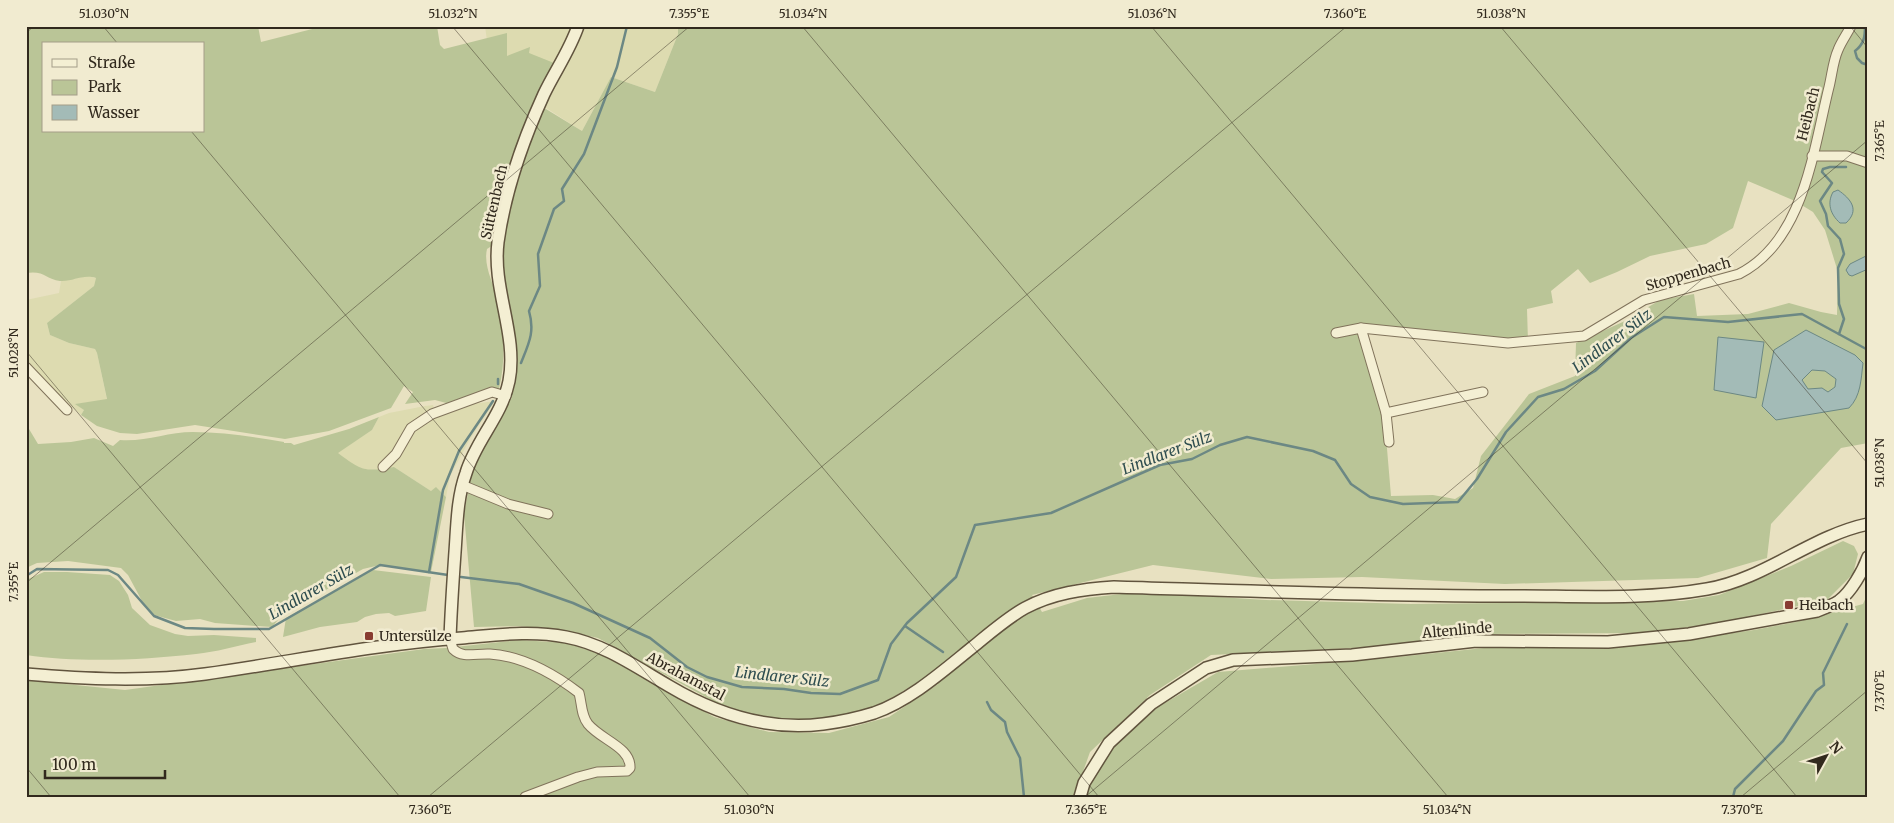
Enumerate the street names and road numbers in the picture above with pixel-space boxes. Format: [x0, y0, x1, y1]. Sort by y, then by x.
street label: Heibach [1793, 85, 1823, 143]
street label: Süttenbach [477, 163, 511, 241]
street label: Stoppenbach [1643, 253, 1733, 295]
street label: Altenlinde [1420, 618, 1493, 642]
street label: Abrahamstal [643, 647, 729, 705]

